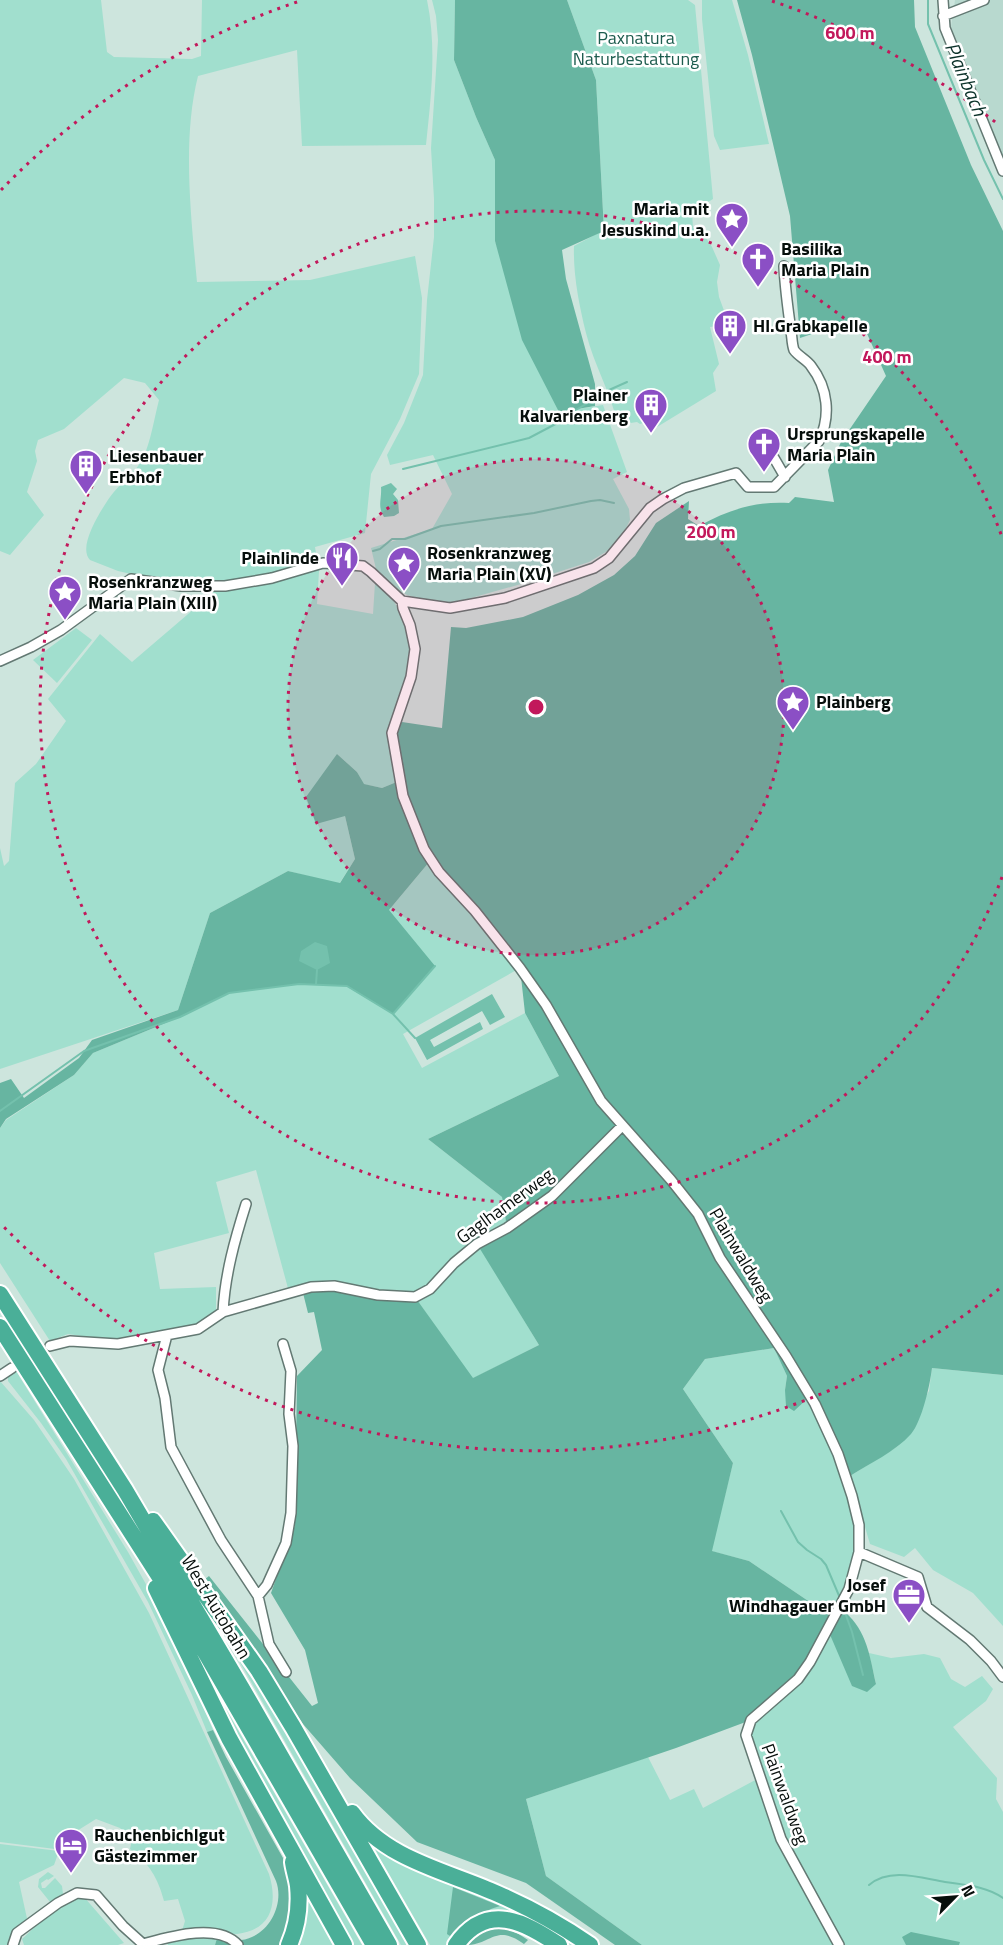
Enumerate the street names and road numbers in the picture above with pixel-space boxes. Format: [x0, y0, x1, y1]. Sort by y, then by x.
street label: Gaglhamerweg [450, 1161, 559, 1250]
street label: Plainwaldweg [703, 1203, 780, 1307]
street label: West Autobahn [175, 1550, 258, 1664]
street label: Plainwaldweg [755, 1740, 816, 1848]

